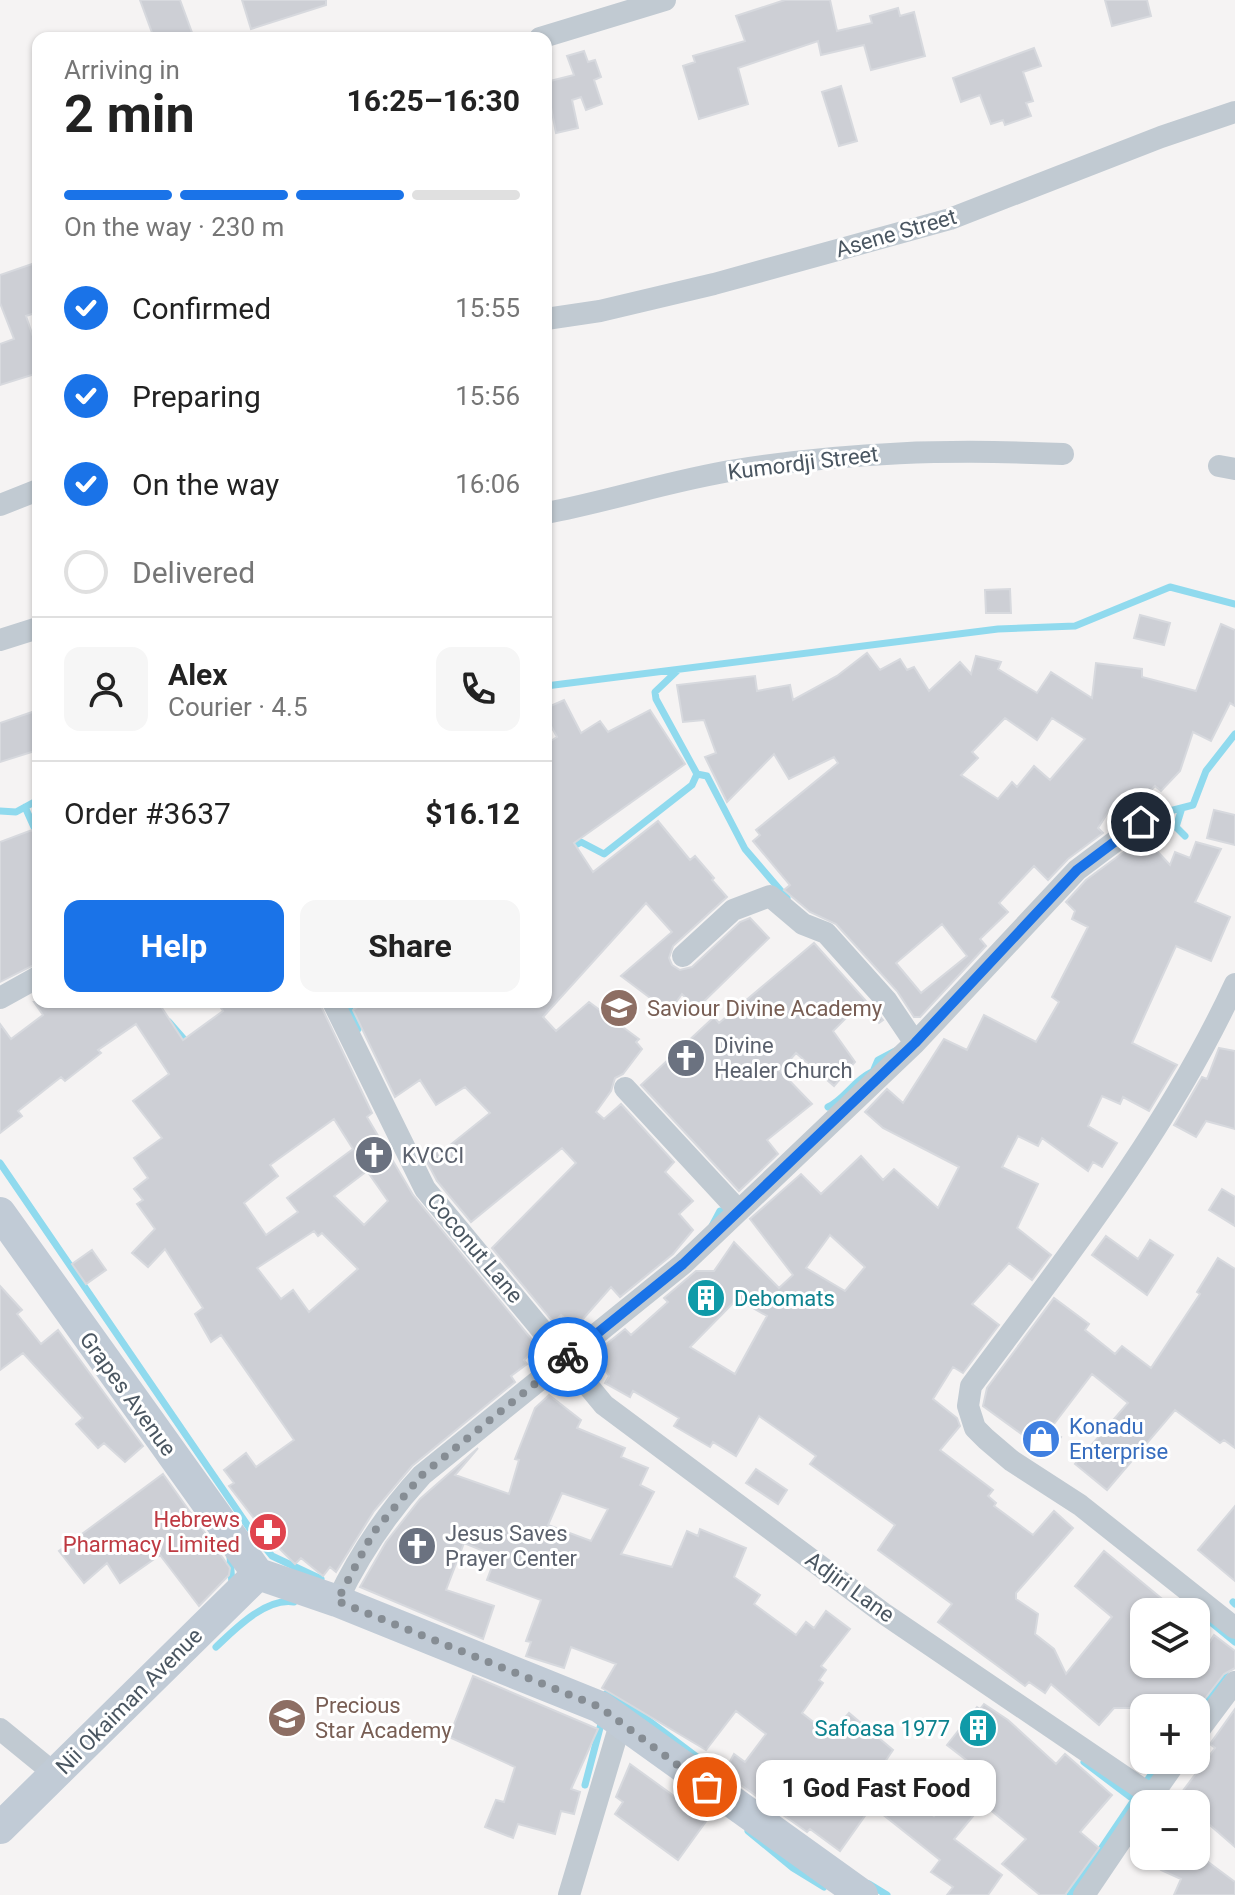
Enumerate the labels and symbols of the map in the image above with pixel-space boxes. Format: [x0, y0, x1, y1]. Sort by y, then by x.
street label: Asene Street [833, 204, 959, 262]
street label: Kumordji Street [726, 441, 880, 485]
pin [1107, 788, 1175, 856]
school or university icon: Saviour Divine Academy [598, 987, 640, 1029]
place label: Saviour Divine Academy [647, 996, 883, 1021]
place label: Divine Healer Church [714, 1033, 853, 1083]
church icon: Divine Healer Church [665, 1037, 707, 1079]
church icon: KVCCI [353, 1134, 395, 1176]
place label: KVCCI [402, 1143, 464, 1168]
street label: Coconut Lane [422, 1188, 528, 1308]
building icon: Debomats [685, 1277, 727, 1319]
place label: Debomats [734, 1286, 835, 1311]
courier [528, 1317, 608, 1397]
street label: Grapes Avenue [75, 1327, 181, 1461]
place label: Konadu Enterprise [1069, 1414, 1168, 1464]
shop icon: Konadu Enterprise [1020, 1418, 1062, 1460]
place label: Hebrews Pharmacy Limited [63, 1507, 240, 1557]
pharmacy icon: Hebrews Pharmacy Limited [247, 1511, 289, 1553]
place label: Jesus Saves Prayer Center [445, 1521, 578, 1571]
church icon: Jesus Saves Prayer Center [396, 1525, 438, 1567]
street label: Adjiri Lane [801, 1547, 899, 1627]
street label: Nii Okaiman Avenue [51, 1623, 207, 1779]
place label: Precious Star Academy [315, 1693, 452, 1743]
school or university icon: Precious Star Academy [266, 1697, 308, 1739]
building icon: Safoasa 1977 [957, 1707, 999, 1749]
place label: Safoasa 1977 [815, 1716, 950, 1741]
pin [673, 1753, 741, 1821]
callout: 1 God Fast Food [755, 1759, 995, 1815]

